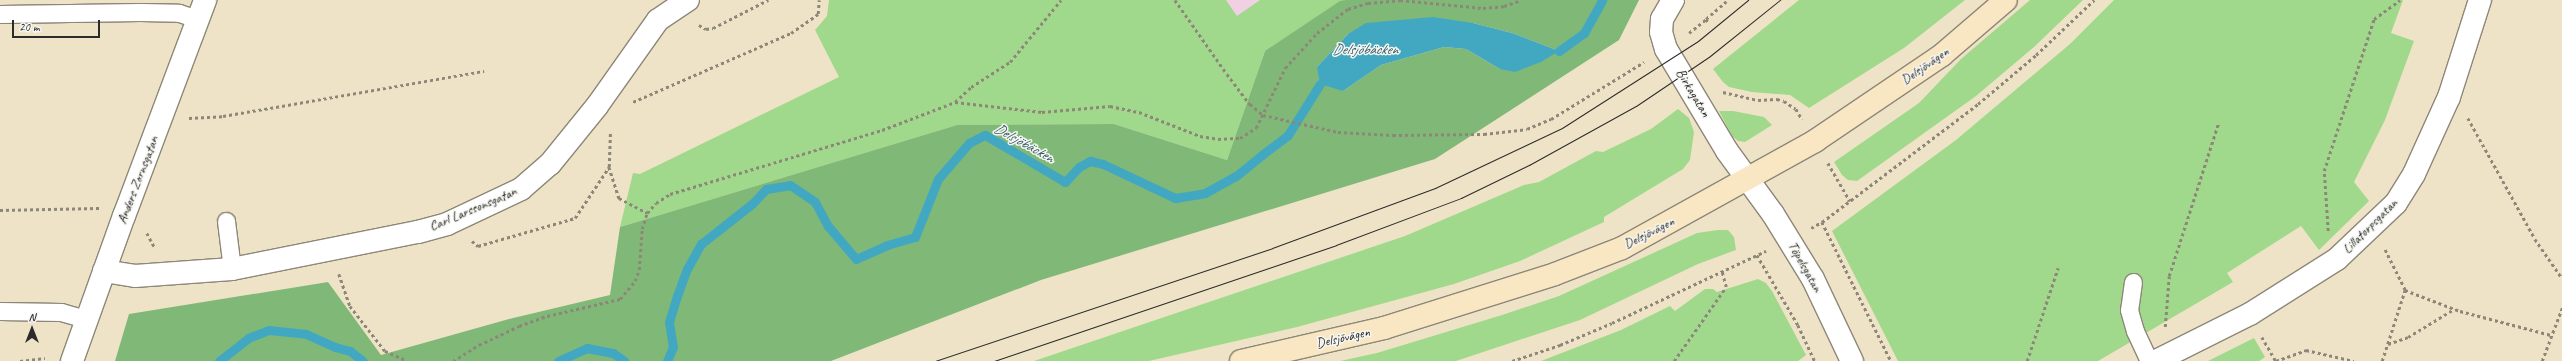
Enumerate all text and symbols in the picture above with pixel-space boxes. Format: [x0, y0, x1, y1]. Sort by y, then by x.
scale bar [14, 12, 102, 38]
text: 20 m [19, 19, 39, 35]
water label: Delsjöbäcken [1332, 41, 1398, 59]
street label: Delsjövägen [1898, 44, 1952, 88]
street label: Birkagatan [1672, 66, 1714, 120]
water label: Delsjöbäcken [991, 119, 1057, 167]
street label: Anders Zornsgatan [114, 134, 162, 226]
street label: Carl Larssonsgatan [426, 183, 520, 235]
street label: Lillatorpsgatan [2339, 195, 2401, 257]
street label: Delsjövägen [1621, 213, 1677, 253]
street label: Töpelsgatan [1784, 239, 1826, 295]
north arrow [12, 309, 52, 349]
text: N [29, 310, 35, 324]
street label: Delsjövägen [1315, 324, 1371, 352]

